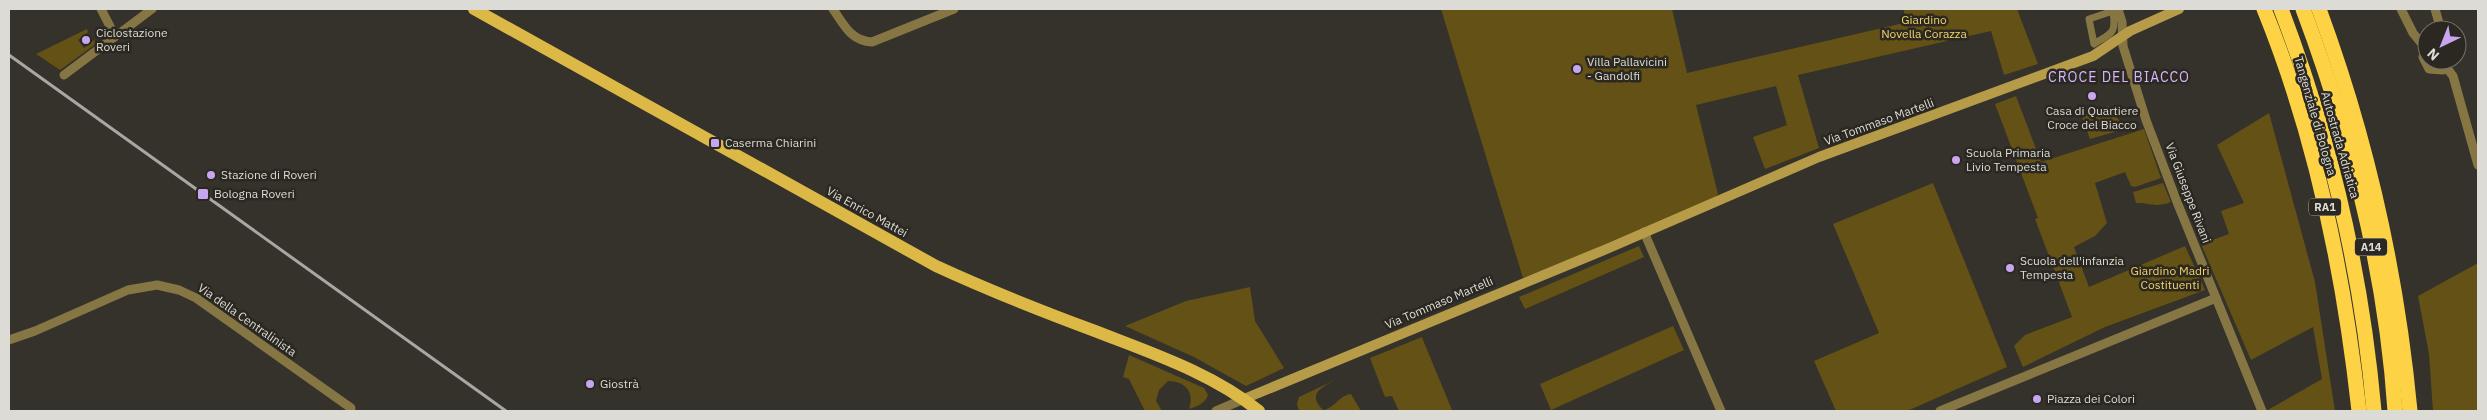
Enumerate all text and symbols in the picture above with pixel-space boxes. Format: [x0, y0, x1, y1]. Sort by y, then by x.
park label: Giardino Novella Corazza [1881, 12, 1967, 41]
north arrow [2417, 20, 2467, 70]
place label: Ciclostazione Roveri [96, 25, 168, 54]
marker: Ciclostazione Roveri [80, 34, 92, 46]
text: N [2423, 44, 2443, 65]
place label: Villa Pallavicini - Gandolfi [1587, 54, 1667, 83]
street label: Tangenziale di Bologna [2291, 54, 2340, 178]
marker: Villa Pallavicini - Gandolfi [1571, 63, 1583, 75]
district label: CROCE DEL BIACCO [2048, 68, 2190, 86]
marker: Casa di Quartiere Croce del Biacco [2086, 90, 2098, 102]
street label: Autostrada Adriatica [2318, 90, 2363, 201]
street label: Via Tommaso Martelli [1822, 95, 1936, 148]
place label: Casa di Quartiere Croce del Biacco [2046, 103, 2139, 132]
place label: Caserma Chiarini [725, 135, 816, 150]
marker: Caserma Chiarini [709, 137, 721, 149]
street label: Via Giuseppe Rivani [2162, 141, 2214, 245]
place label: Scuola Primaria Livio Tempesta [1966, 145, 2051, 174]
marker: Scuola Primaria Livio Tempesta [1950, 154, 1962, 166]
place label: Stazione di Roveri [221, 167, 317, 182]
marker: Stazione di Roveri [205, 169, 217, 181]
street label: Via Enrico Mattei [824, 183, 910, 240]
place label: Bologna Roveri [214, 186, 295, 201]
marker: Bologna Roveri [196, 187, 210, 201]
road number: RA1 [2309, 198, 2341, 216]
road number: A14 [2355, 238, 2387, 256]
place label: Scuola dell'infanzia Tempesta [2020, 253, 2124, 282]
marker: Scuola dell'infanzia Tempesta [2004, 262, 2016, 274]
park label: Giardino Madri Costituenti [2131, 263, 2209, 292]
street label: Via Tommaso Martelli [1383, 273, 1495, 332]
street label: Via della Centralinista [195, 280, 300, 360]
place label: Giostrà [600, 376, 639, 391]
marker: Giostrà [584, 378, 596, 390]
place label: Piazza dei Colori [2047, 391, 2135, 406]
marker: Piazza dei Colori [2031, 393, 2043, 405]

